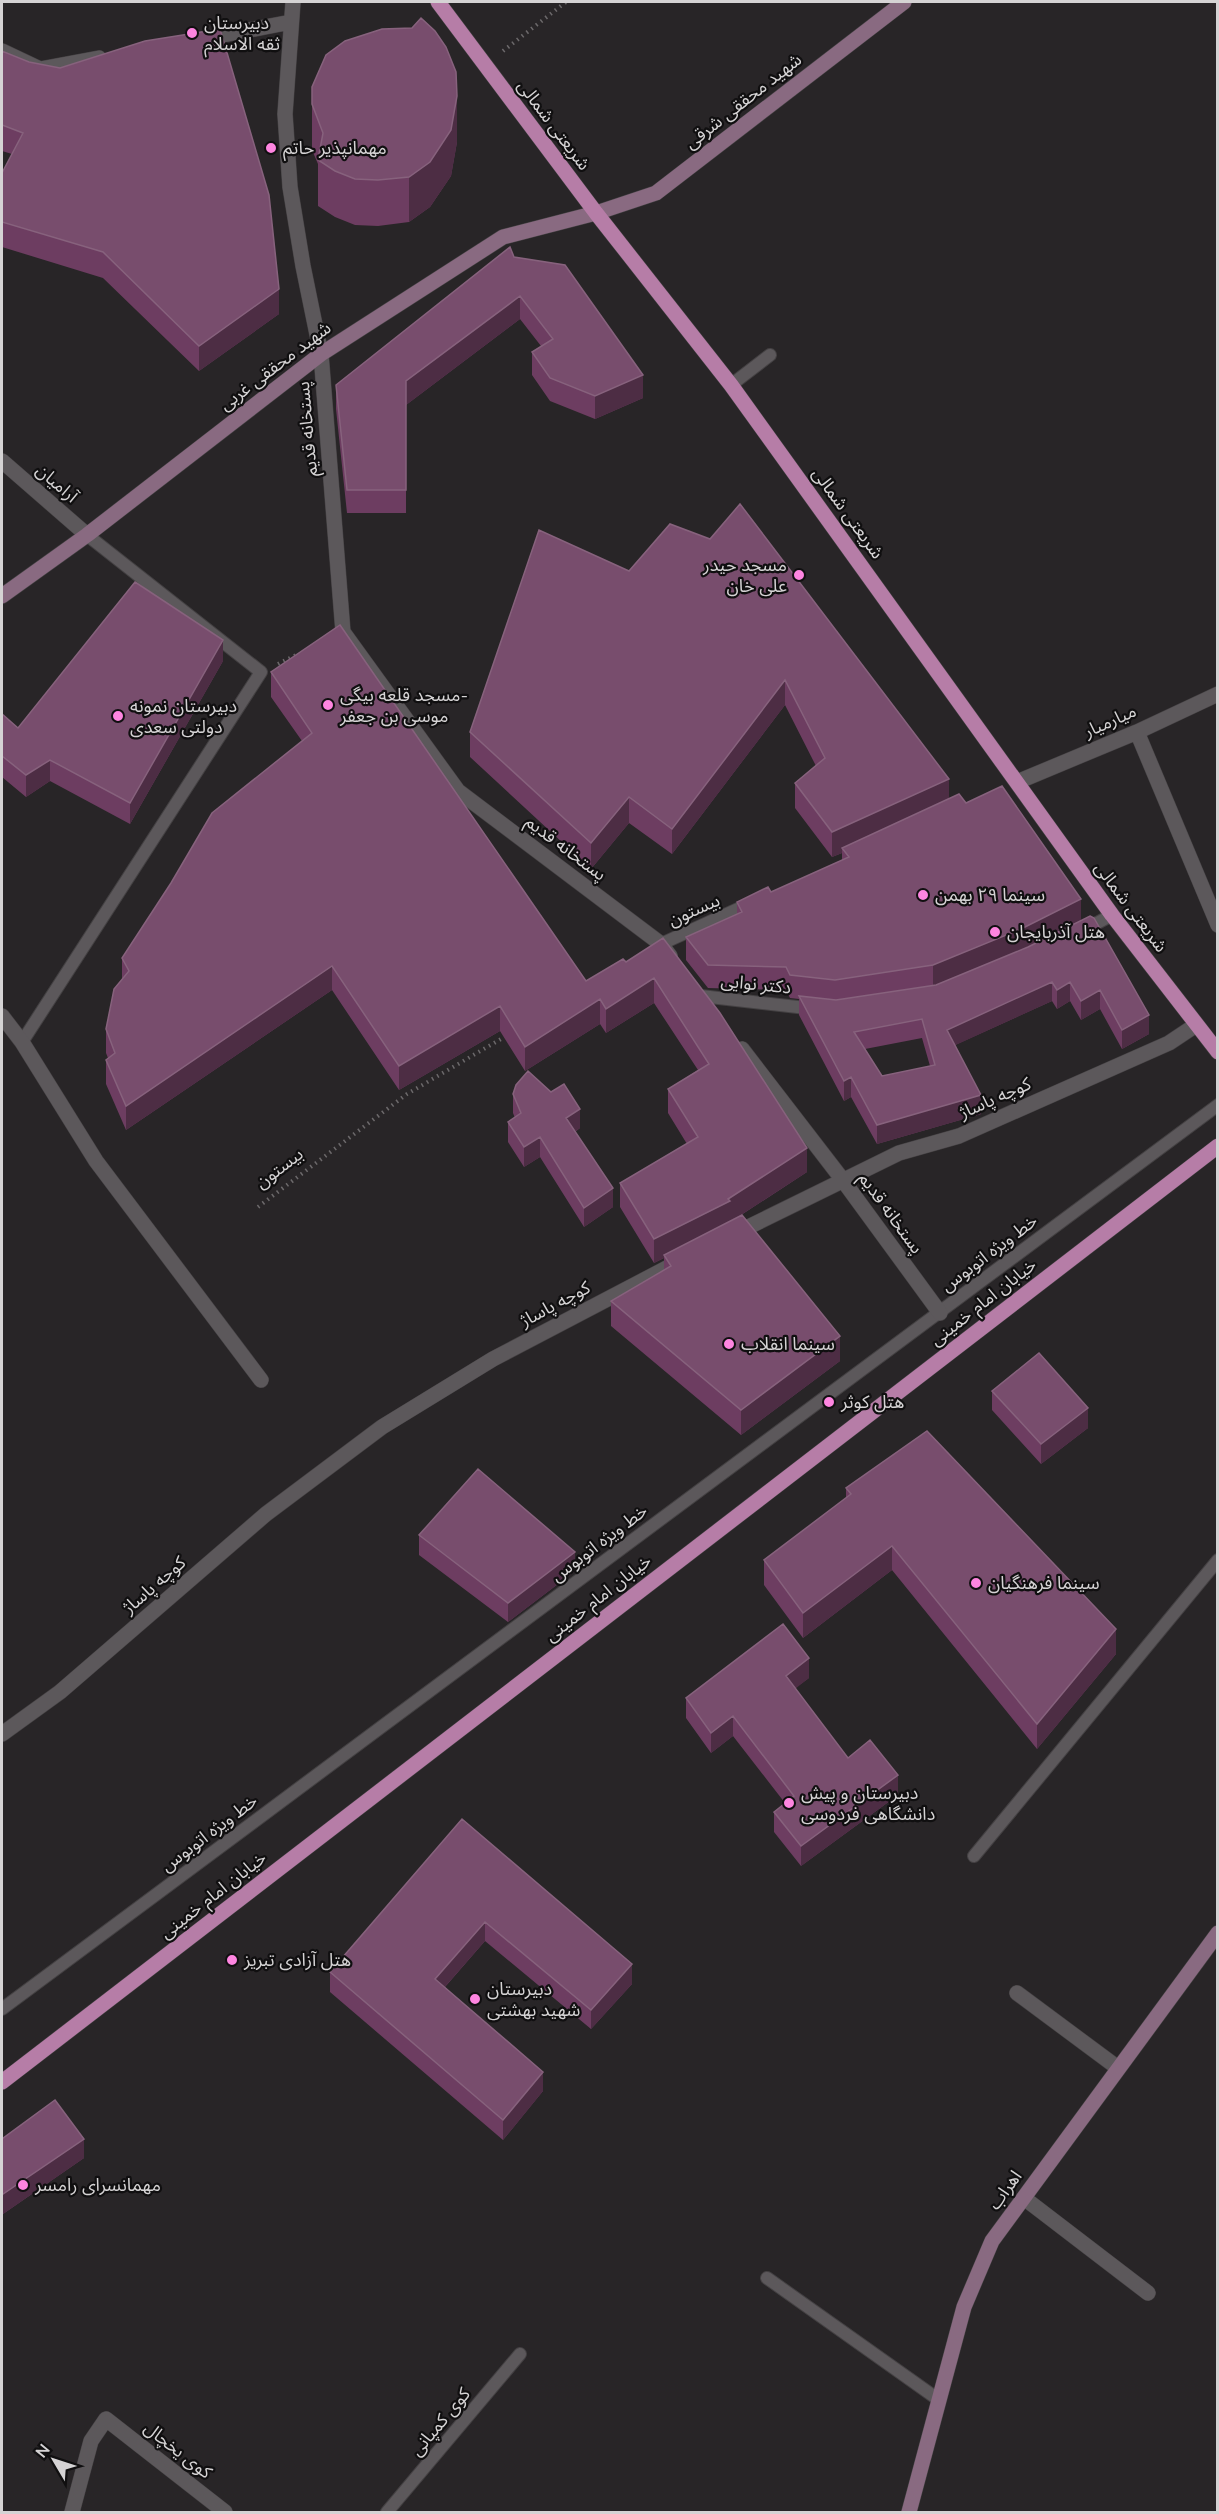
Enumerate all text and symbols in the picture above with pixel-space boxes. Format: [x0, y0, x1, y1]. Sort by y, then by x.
place label: دبیرستان ثقه الاسلام [204, 11, 280, 58]
marker: دبیرستان ثقه الاسلام [185, 26, 199, 40]
street label: شهید محققی شرقی [679, 48, 807, 154]
street label: شریعتی شمالی [512, 75, 596, 175]
place label: مهمانپذیر حاتم [283, 136, 387, 161]
marker: مهمانپذیر حاتم [264, 141, 278, 155]
street label: شهید محققی غربی [214, 316, 336, 416]
street label: پستخانه قدیم [291, 380, 324, 478]
street label: آرامیان [31, 458, 84, 508]
street label: شریعتی شمالی [807, 462, 889, 564]
place label: مسجد حیدر علی خان [702, 553, 787, 598]
marker: مسجد حیدر علی خان [792, 568, 806, 582]
place label: مسجد قلعه بیگی- موسی بن جعفر [339, 683, 468, 728]
place label: دبیرستان نمونه دولتی سعدی [130, 694, 237, 739]
marker: مسجد قلعه بیگی- موسی بن جعفر [321, 698, 335, 712]
street label: میارمیار [1079, 699, 1140, 744]
marker: دبیرستان نمونه دولتی سعدی [111, 709, 125, 723]
street label: پستخانه قدیم [520, 810, 611, 887]
street label: شریعتی شمالی [1089, 857, 1173, 957]
place label: سینما ۲۹ بهمن [935, 883, 1045, 907]
street label: بیستون [664, 888, 724, 932]
marker: سینما ۲۹ بهمن [916, 888, 930, 902]
place label: هتل آذربایجان [1007, 920, 1105, 944]
marker: هتل آذربایجان [988, 925, 1002, 939]
street label: دکتر نوایی [720, 968, 792, 1000]
street label: کوچه پاساژ [954, 1071, 1035, 1125]
street label: بیستون [250, 1142, 308, 1194]
street label: پستخانه قدیم [852, 1167, 929, 1259]
street label: خط ویژه اتوبوس [936, 1209, 1042, 1297]
street label: خیابان امام خمینی [925, 1253, 1042, 1353]
street label: کوچه پاساژ [515, 1275, 595, 1333]
place label: سینما انقلاب [741, 1332, 835, 1356]
marker: سینما انقلاب [722, 1337, 736, 1351]
place label: هتل کوثر [840, 1390, 904, 1414]
marker: هتل کوثر [822, 1395, 836, 1409]
street label: خط ویژه اتوبوس [546, 1499, 652, 1587]
street label: خیابان امام خمینی [540, 1549, 657, 1649]
street label: کوچه پاساژ [117, 1550, 191, 1620]
place label: سینما فرهنگیان [988, 1571, 1100, 1595]
marker: سینما فرهنگیان [969, 1576, 983, 1590]
place label: دبیرستان و پیش دانشگاهی فردوسی [801, 1781, 935, 1826]
street label: خط ویژه اتوبوس [156, 1789, 262, 1877]
marker: دبیرستان و پیش دانشگاهی فردوسی [782, 1796, 796, 1810]
street label: خیابان امام خمینی [155, 1846, 272, 1946]
place label: هتل آزادی تبریز [243, 1948, 351, 1972]
marker: هتل آزادی تبریز [225, 1953, 239, 1967]
place label: دبیرستان شهید بهشتی [487, 1977, 580, 2022]
marker: دبیرستان شهید بهشتی [468, 1992, 482, 2006]
street label: اهراب [983, 2165, 1027, 2215]
place label: مهمانسرای رامسر [34, 2173, 161, 2197]
marker: مهمانسرای رامسر [16, 2178, 30, 2192]
street label: کوی کمپانی [404, 2382, 476, 2461]
street label: کوی یخچال [139, 2416, 217, 2485]
north arrow [24, 2430, 84, 2490]
text: N [31, 2440, 55, 2463]

